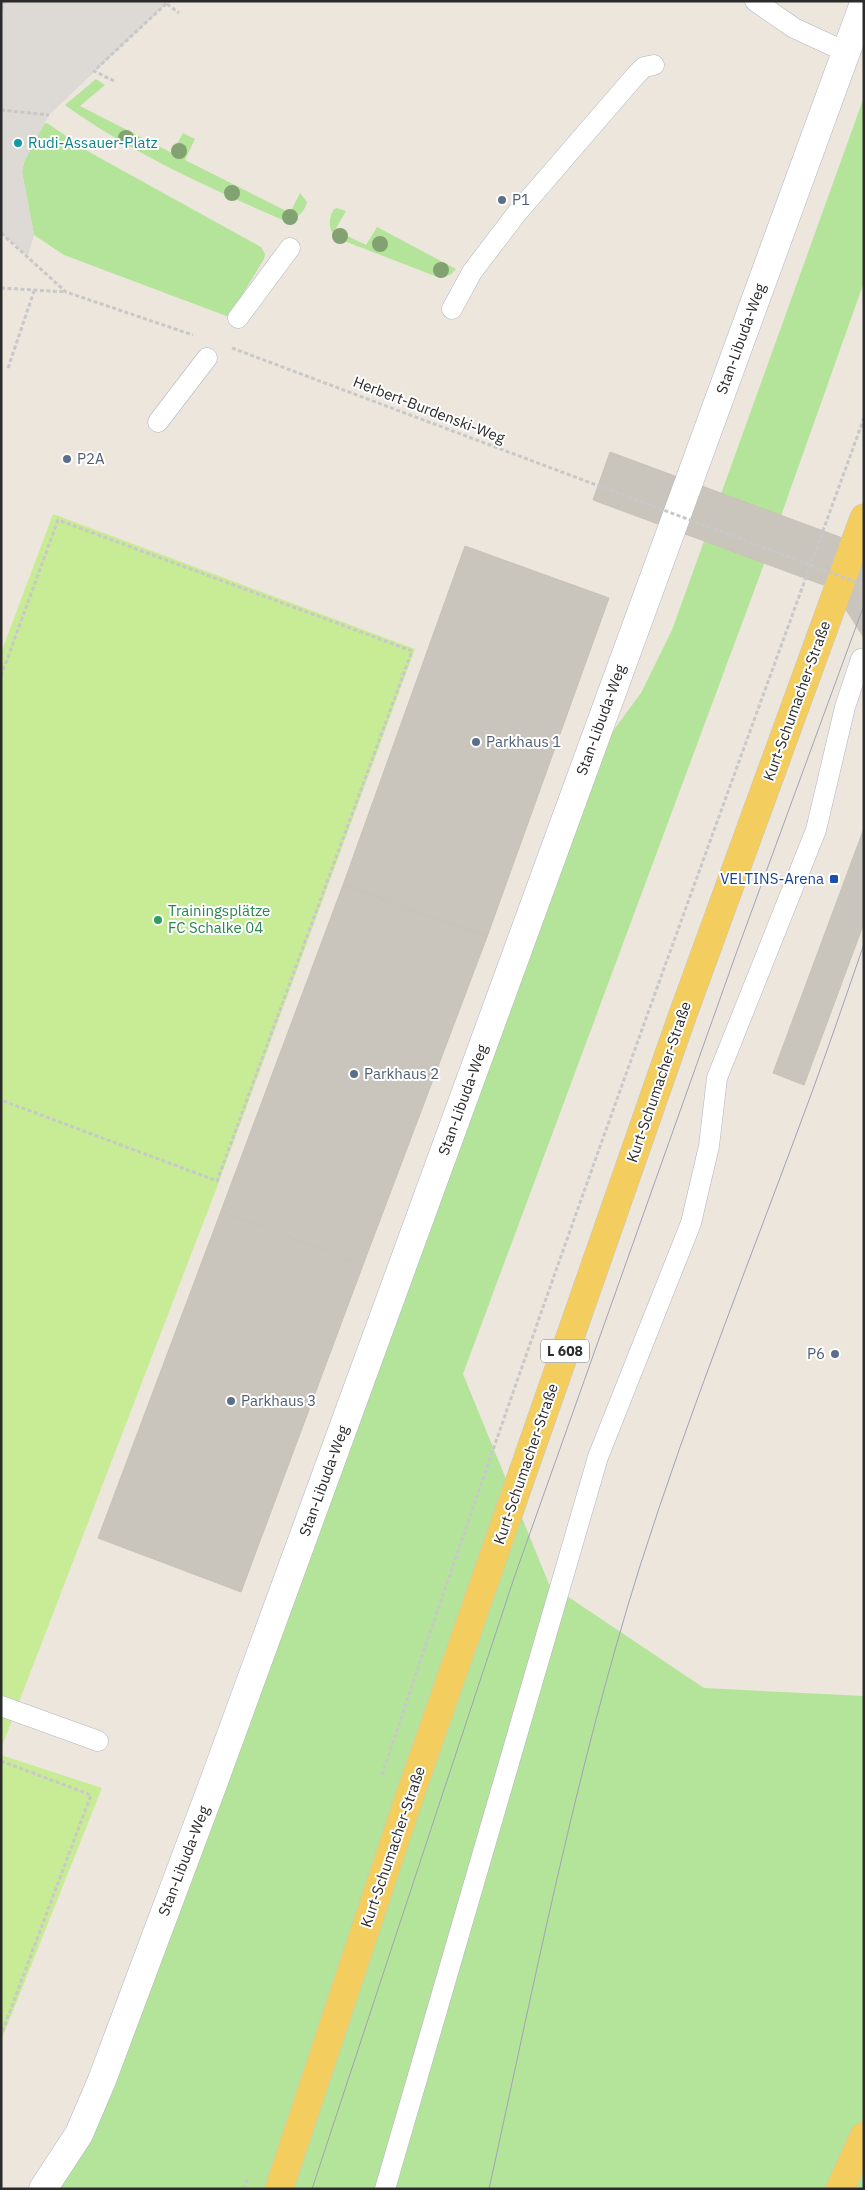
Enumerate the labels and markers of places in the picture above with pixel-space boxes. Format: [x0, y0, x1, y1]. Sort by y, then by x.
place label: Rudi-Assauer-Platz [28, 133, 158, 152]
marker: Rudi-Assauer-Platz [12, 137, 24, 149]
place label: P1 [512, 190, 530, 209]
marker: P1 [496, 194, 508, 206]
place label: P2A [77, 449, 105, 468]
marker: P2A [61, 453, 73, 465]
place label: Parkhaus 1 [486, 732, 561, 751]
marker: Parkhaus 1 [470, 736, 482, 748]
place label: VELTINS-Arena [720, 869, 824, 888]
marker: VELTINS-Arena [828, 873, 840, 885]
place label: Trainingsplätze FC Schalke 04 [168, 901, 270, 937]
marker: Trainingsplätze FC Schalke 04 [152, 914, 164, 926]
place label: Parkhaus 2 [364, 1064, 439, 1083]
marker: Parkhaus 2 [348, 1068, 360, 1080]
place label: P6 [807, 1344, 825, 1363]
marker: P6 [829, 1348, 841, 1360]
place label: Parkhaus 3 [241, 1391, 316, 1410]
marker: Parkhaus 3 [225, 1395, 237, 1407]

